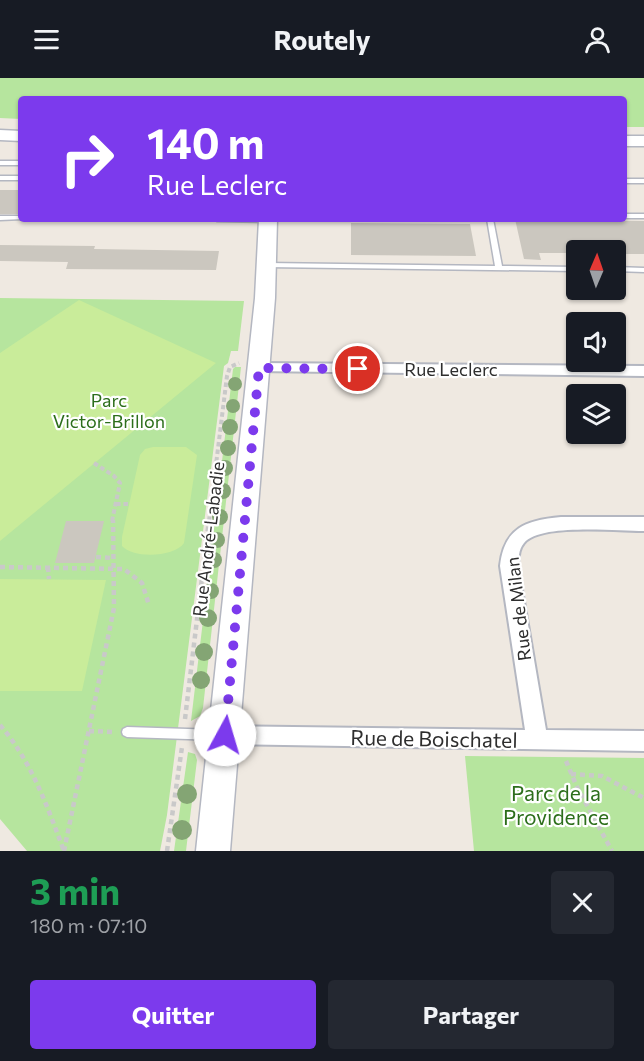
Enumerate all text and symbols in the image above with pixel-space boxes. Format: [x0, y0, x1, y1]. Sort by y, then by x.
icon: menu [30, 23, 63, 56]
text: Routely [274, 23, 370, 56]
icon: person [581, 23, 614, 56]
text: 140 m [147, 116, 264, 168]
icon: right [48, 120, 126, 198]
text: Rue Leclerc [147, 168, 287, 201]
north arrow [566, 240, 626, 300]
map controls [566, 240, 626, 444]
button: sound [566, 312, 626, 372]
pin [332, 343, 383, 394]
icon: arrive [341, 352, 374, 385]
street label: Rue Leclerc [404, 358, 498, 380]
button: layers [566, 384, 626, 444]
park label: Parc Victor-Brillon [53, 389, 165, 432]
street label: Rue André-Labadie [188, 460, 228, 618]
street label: Rue de Milan [501, 556, 535, 662]
position arrow [193, 703, 257, 767]
street label: Rue de Boischatel [350, 724, 518, 752]
park label: Parc de la Providence [503, 780, 609, 829]
text: 3 min [30, 868, 120, 912]
button: close [551, 871, 614, 934]
text: 180 m · 07:10 [30, 913, 147, 937]
button: Quitter [30, 980, 316, 1049]
button: Partager [328, 980, 614, 1049]

